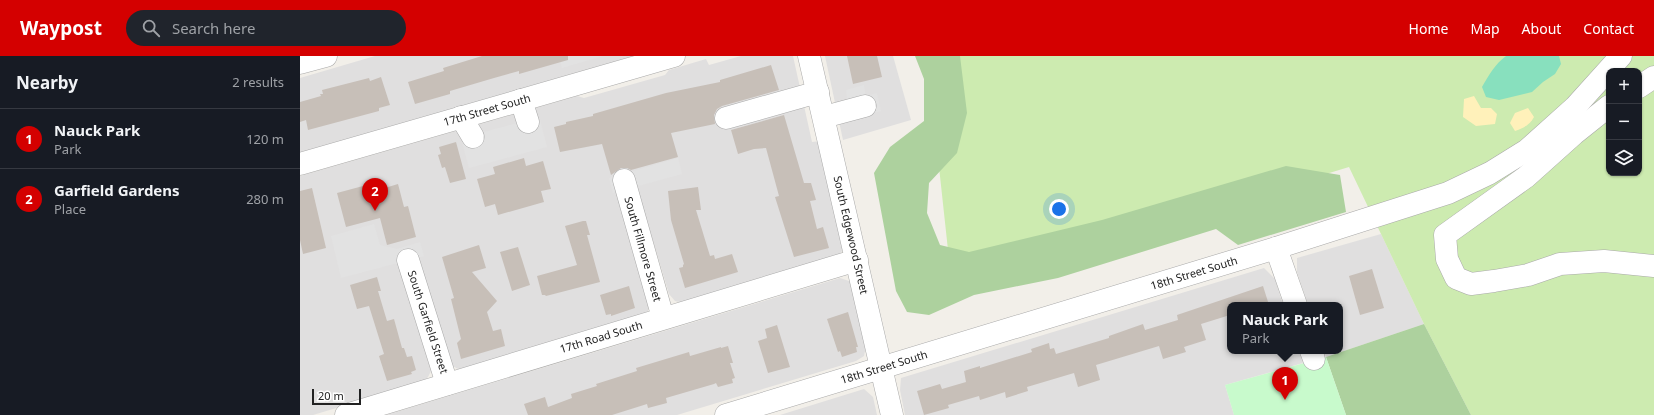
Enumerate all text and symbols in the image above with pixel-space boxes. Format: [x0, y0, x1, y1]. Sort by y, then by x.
search box [126, 10, 406, 46]
text: Waypost [20, 15, 102, 41]
icon: search [140, 17, 162, 39]
text: Search here [172, 18, 255, 38]
text: Home [1409, 19, 1448, 38]
text: Map [1470, 19, 1500, 38]
text: About [1522, 19, 1561, 38]
text: Contact [1583, 19, 1634, 38]
map controls [1606, 68, 1642, 176]
button: + [1606, 68, 1642, 104]
text: Nearby [16, 71, 78, 94]
text: 2 results [232, 73, 284, 91]
street label: 17th Street South [442, 90, 532, 129]
button: − [1606, 104, 1642, 140]
text: Nauck Park [54, 120, 140, 140]
text: 1 [25, 130, 33, 148]
text: 120 m [246, 130, 284, 148]
text: Park [54, 140, 81, 158]
button: layers [1606, 140, 1642, 176]
street label: South Edgewood Street [831, 174, 872, 296]
pin: 2 [362, 178, 388, 211]
text: Garfield Gardens [54, 180, 180, 200]
text: 2 [25, 190, 33, 208]
text: 280 m [246, 190, 284, 208]
street label: South Fillmore Street [621, 195, 666, 303]
your location [1049, 199, 1069, 219]
text: Place [54, 200, 86, 218]
street label: 18th Street South [1149, 252, 1239, 293]
street label: South Garfield Street [405, 268, 452, 375]
popup [1227, 302, 1343, 354]
text: Nauck Park [1242, 309, 1328, 329]
street label: 17th Road South [558, 317, 644, 356]
text: Park [1242, 329, 1269, 347]
street label: 18th Street South [839, 346, 929, 387]
pin: 1 [1272, 367, 1298, 400]
scale bar [312, 387, 361, 406]
text: 20 m [318, 388, 344, 403]

